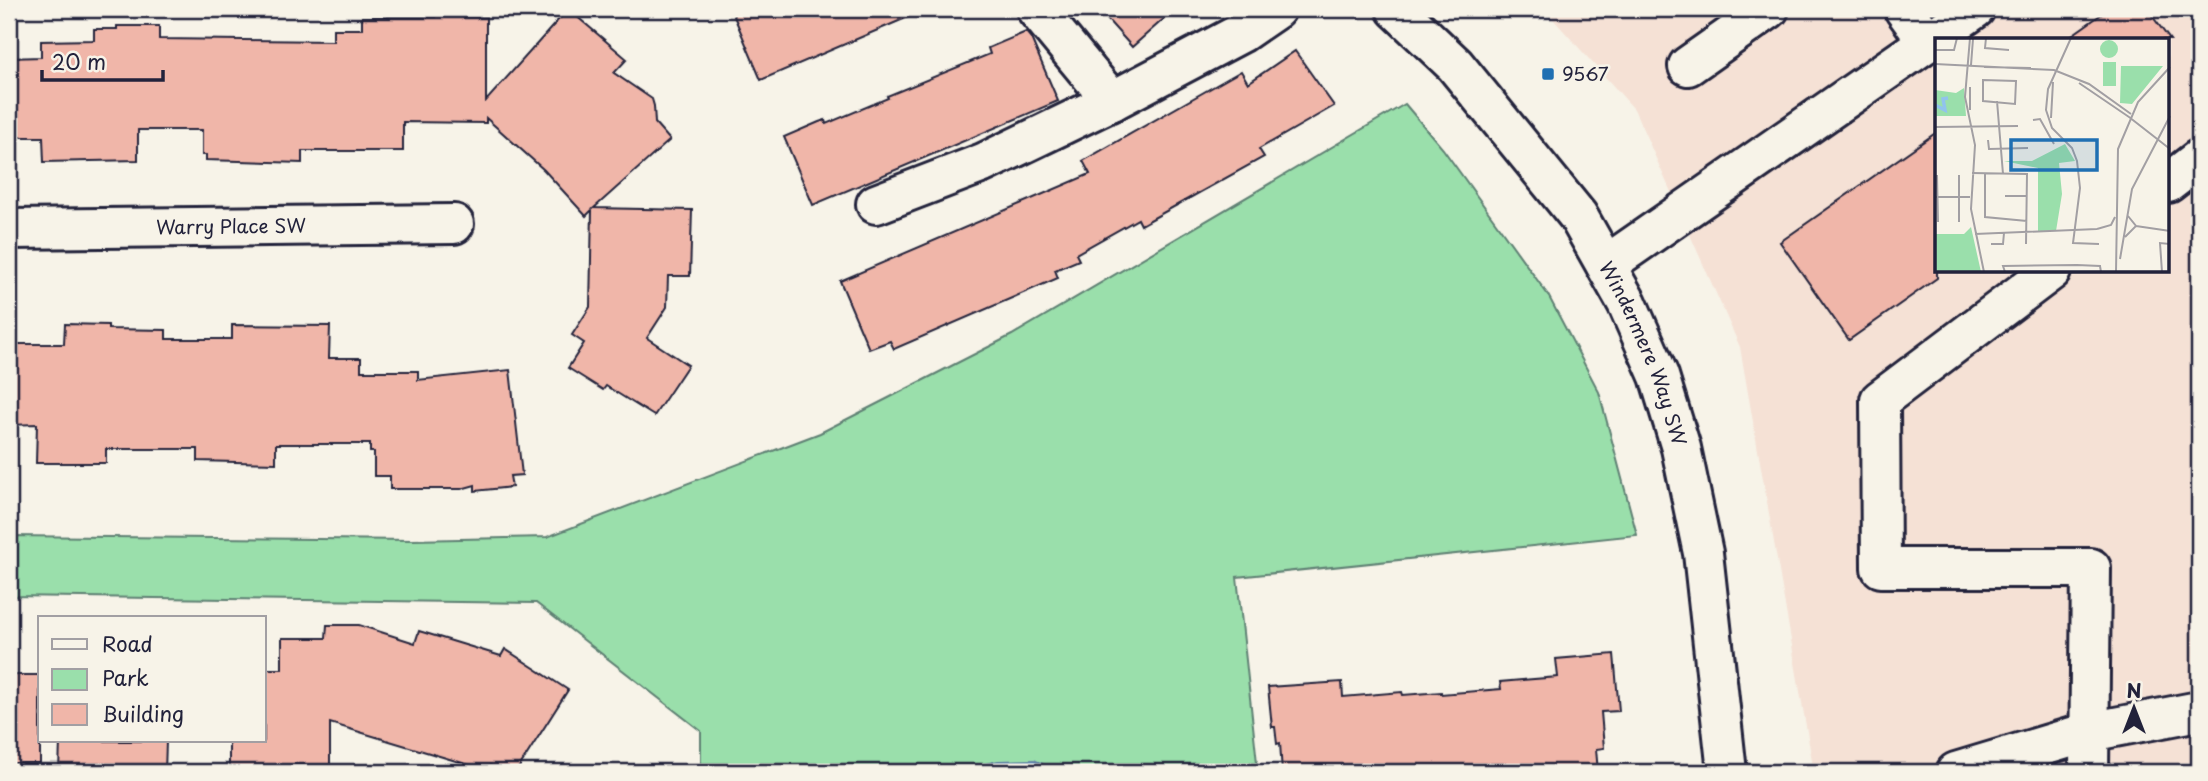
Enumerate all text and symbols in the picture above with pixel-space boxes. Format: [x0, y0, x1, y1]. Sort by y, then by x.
scale bar [42, 38, 163, 82]
inset map [1935, 38, 2170, 273]
text: 20 m [52, 45, 106, 77]
place label: 9567 [1562, 59, 1609, 87]
marker: 9567 [1540, 66, 1556, 82]
street label: Warry Place SW [156, 211, 306, 240]
street label: Windermere Way SW [1593, 256, 1695, 449]
legend [38, 616, 266, 742]
text: Road [102, 627, 153, 659]
text: Park [102, 661, 149, 693]
north arrow [2100, 672, 2170, 742]
text: N [2126, 676, 2142, 704]
text: Building [102, 697, 184, 729]

